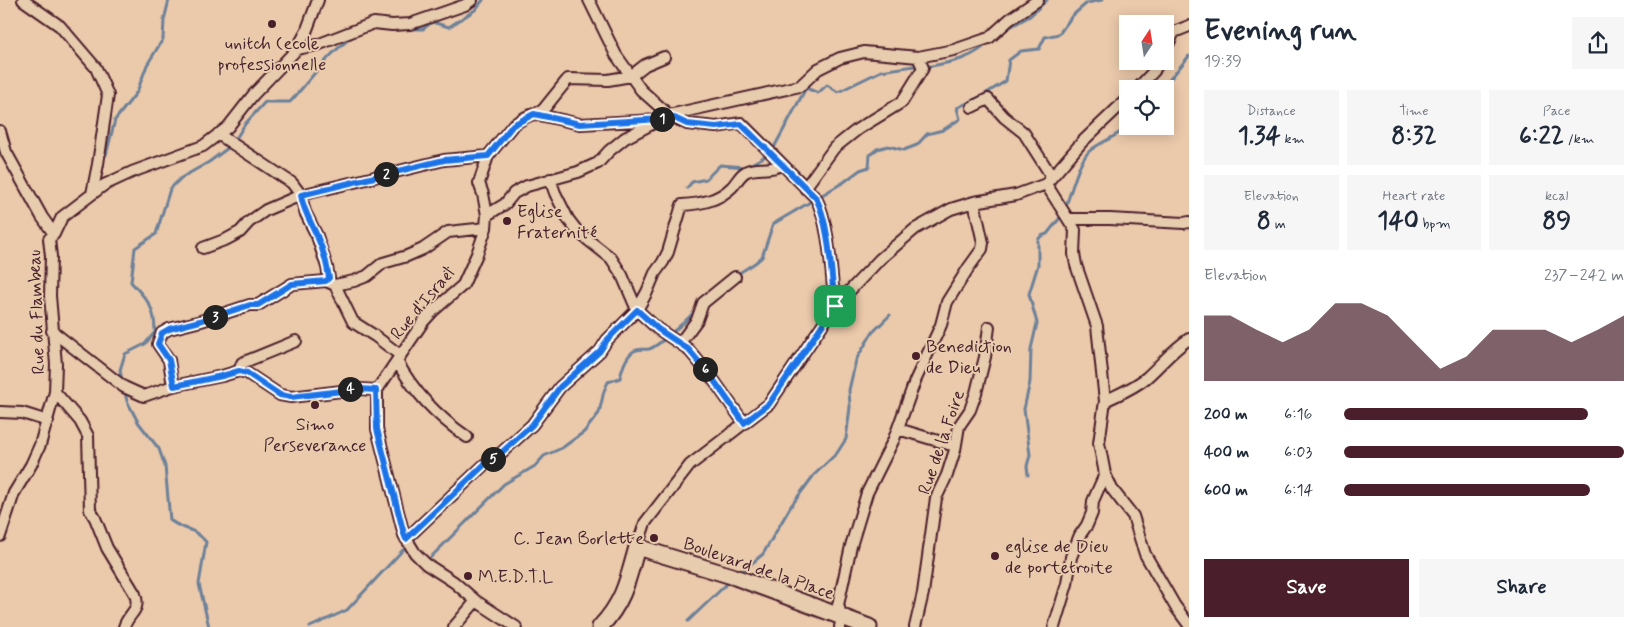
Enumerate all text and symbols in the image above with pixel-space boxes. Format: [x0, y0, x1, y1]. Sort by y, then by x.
text: Evening run [1204, 13, 1357, 50]
north arrow [1119, 15, 1174, 70]
map controls [1119, 15, 1174, 135]
button: share [1572, 17, 1624, 69]
marker: unitch (ecole professionnelle [266, 18, 278, 30]
place label: unitch (ecole professionnelle [218, 32, 326, 77]
text: 19:39 [1204, 51, 1242, 72]
button: locate [1119, 80, 1174, 135]
text: Distance [1247, 102, 1296, 120]
text: Time [1399, 102, 1429, 120]
text: Pace [1543, 102, 1571, 120]
pin: 1 [650, 106, 674, 132]
text: 1 [659, 110, 666, 128]
text: 1.34 [1238, 120, 1281, 153]
text: 8:32 [1391, 120, 1437, 153]
text: 6:22 [1519, 120, 1564, 153]
text: km [1281, 130, 1305, 148]
text: /km [1564, 130, 1594, 148]
pin: 2 [374, 162, 398, 186]
text: 2 [383, 165, 390, 183]
text: Elevation [1244, 187, 1299, 205]
text: Heart rate [1383, 187, 1445, 205]
text: kcal [1545, 187, 1568, 205]
place label: Eglise Fraternité [517, 200, 597, 245]
text: 8 [1257, 205, 1271, 238]
text: 140 [1377, 205, 1419, 238]
text: 89 [1542, 205, 1571, 238]
marker: Eglise Fraternité [501, 215, 513, 227]
text: m [1271, 215, 1286, 233]
text: bpm [1419, 215, 1451, 233]
street label: Rue du Flambeau [23, 249, 51, 375]
street label: Rue d'Israël [385, 261, 461, 345]
text: Elevation [1204, 265, 1267, 286]
text: 237–242 m [1544, 265, 1624, 286]
pin [814, 285, 856, 327]
icon: arrive [821, 292, 849, 320]
pin: 3 [202, 304, 228, 330]
text: 3 [212, 308, 219, 326]
place label: Benediction de Dieu [926, 335, 1012, 380]
marker: Benediction de Dieu [910, 350, 922, 362]
pin: 6 [692, 356, 718, 382]
text: 6 [702, 360, 709, 378]
pin: 4 [338, 376, 362, 402]
text: 4 [346, 380, 355, 398]
street label: Rue de la Foire [913, 387, 971, 498]
marker: Simo Perseverance [309, 399, 321, 411]
text: 200 m [1204, 404, 1248, 425]
text: 6:16 [1284, 404, 1312, 425]
place label: Simo Perseverance [264, 413, 366, 458]
text: 400 m [1204, 442, 1249, 463]
text: 6:03 [1284, 442, 1312, 463]
pin: 5 [480, 446, 506, 472]
text: 5 [489, 450, 498, 468]
text: 600 m [1204, 480, 1248, 501]
text: 6:14 [1284, 480, 1313, 501]
place label: C. Jean Borlette [513, 527, 644, 551]
marker: C. Jean Borlette [648, 532, 660, 544]
street label: Boulevard de la Place [680, 532, 838, 606]
place label: eglise de Dieu de portetroite [1005, 535, 1113, 580]
marker: eglise de Dieu de portetroite [989, 550, 1001, 562]
button: Save [1204, 559, 1409, 617]
button: Share [1419, 559, 1624, 617]
place label: M.E.D.T.L [478, 565, 553, 589]
marker: M.E.D.T.L [462, 570, 474, 582]

